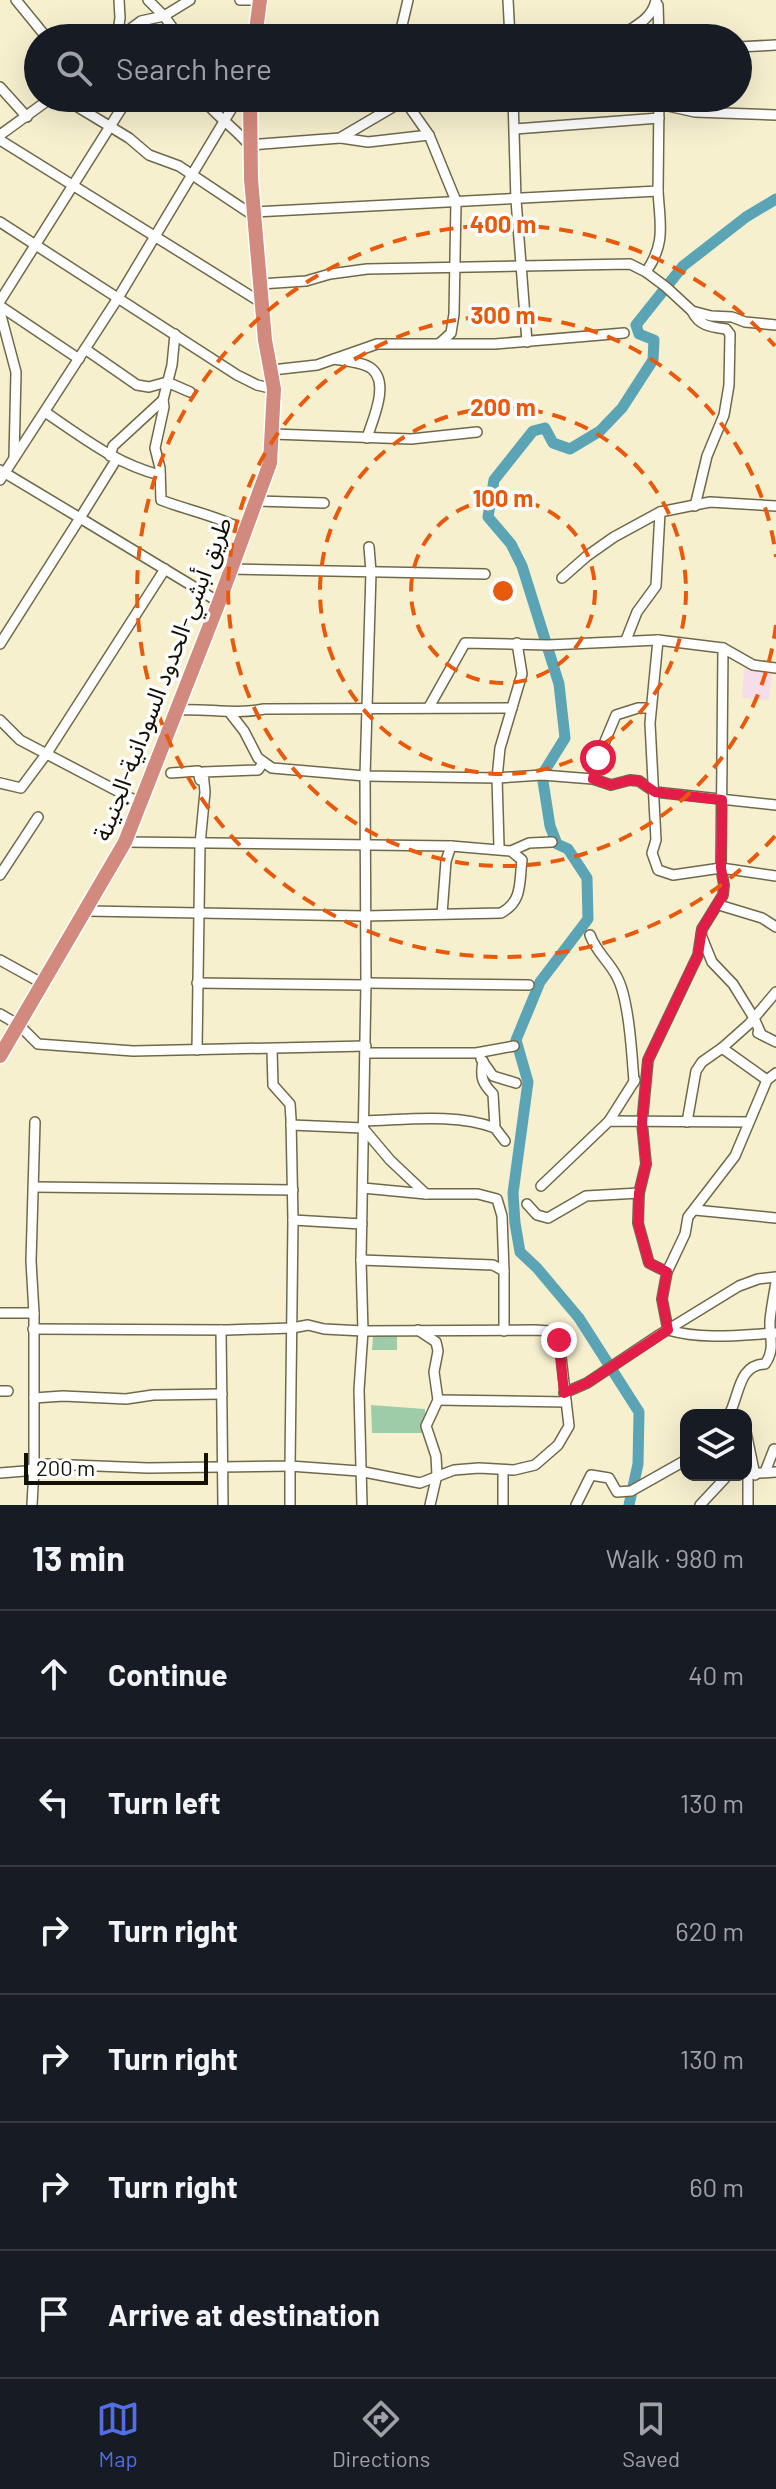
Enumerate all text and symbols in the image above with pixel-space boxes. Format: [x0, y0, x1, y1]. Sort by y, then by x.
search box [24, 24, 752, 112]
icon: search [52, 46, 96, 90]
text: Search here [116, 50, 272, 86]
text: 400 m [470, 209, 536, 238]
text: 300 m [470, 300, 536, 329]
text: 200 m [470, 392, 536, 421]
text: 100 m [473, 483, 533, 512]
street label: طريق أبشي-الحدود السودانية-الجنينة [86, 512, 242, 847]
centre of rings [489, 577, 517, 605]
route start [580, 740, 616, 776]
route end [541, 1322, 577, 1358]
map controls [680, 1409, 752, 1481]
button: layers [680, 1409, 752, 1481]
scale bar [24, 1449, 208, 1485]
text: 200 m [36, 1454, 95, 1480]
text: 13 min [32, 1537, 125, 1578]
text: Walk · 980 m [606, 1542, 744, 1573]
icon: ahead [32, 1652, 76, 1696]
text: Continue [108, 1656, 228, 1692]
text: 40 m [688, 1659, 744, 1690]
icon: left [32, 1780, 76, 1824]
text: Turn left [108, 1784, 221, 1820]
text: 130 m [680, 1787, 744, 1818]
icon: right [32, 1908, 76, 1952]
text: Turn right [108, 1912, 238, 1948]
text: 620 m [675, 1915, 744, 1946]
icon: right [32, 2036, 76, 2080]
text: Turn right [108, 2040, 238, 2076]
text: 130 m [680, 2043, 744, 2074]
icon: right [32, 2164, 76, 2208]
text: Turn right [108, 2168, 238, 2204]
text: 60 m [689, 2171, 744, 2202]
icon: arrive [32, 2292, 76, 2336]
text: Arrive at destination [108, 2296, 380, 2332]
tab: Map [96, 2397, 140, 2471]
tab: Directions [332, 2397, 430, 2471]
tab: Saved [622, 2397, 680, 2471]

